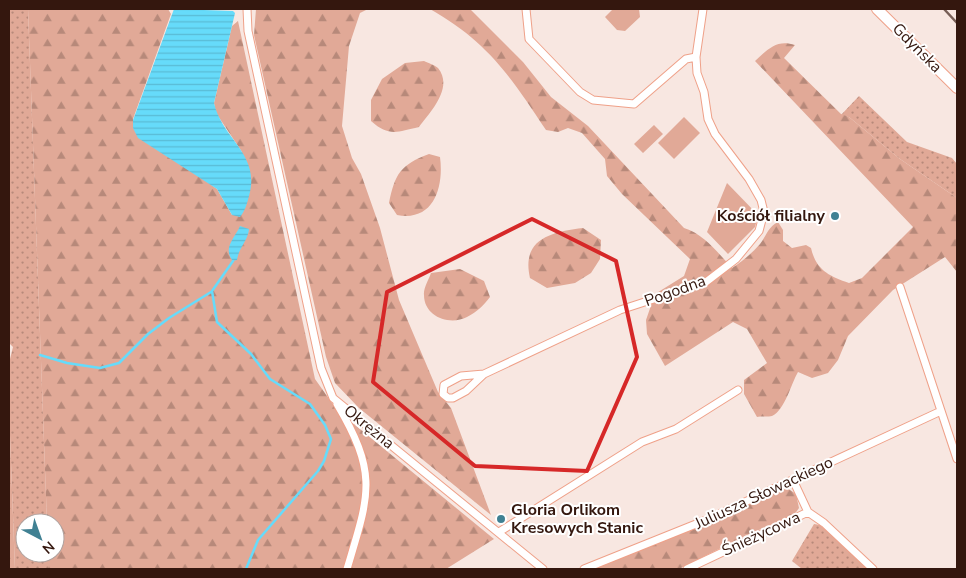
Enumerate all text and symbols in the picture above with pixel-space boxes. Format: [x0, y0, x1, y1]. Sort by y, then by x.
street label: Gdyńska [887, 18, 947, 78]
place label: Kościół filialny [717, 205, 826, 227]
marker: Kościół filialny [829, 210, 841, 222]
street label: Pogodna [641, 270, 709, 312]
street label: Okrężna [339, 400, 399, 454]
street label: Juliusza Słowackiego [690, 451, 837, 535]
place label: Gloria Orlikom Kresowych Stanic [511, 499, 643, 539]
street label: Śnieżycowa [718, 506, 804, 562]
north arrow [15, 513, 65, 563]
marker: Gloria Orlikom Kresowych Stanic [495, 513, 507, 525]
text: N [38, 537, 58, 558]

